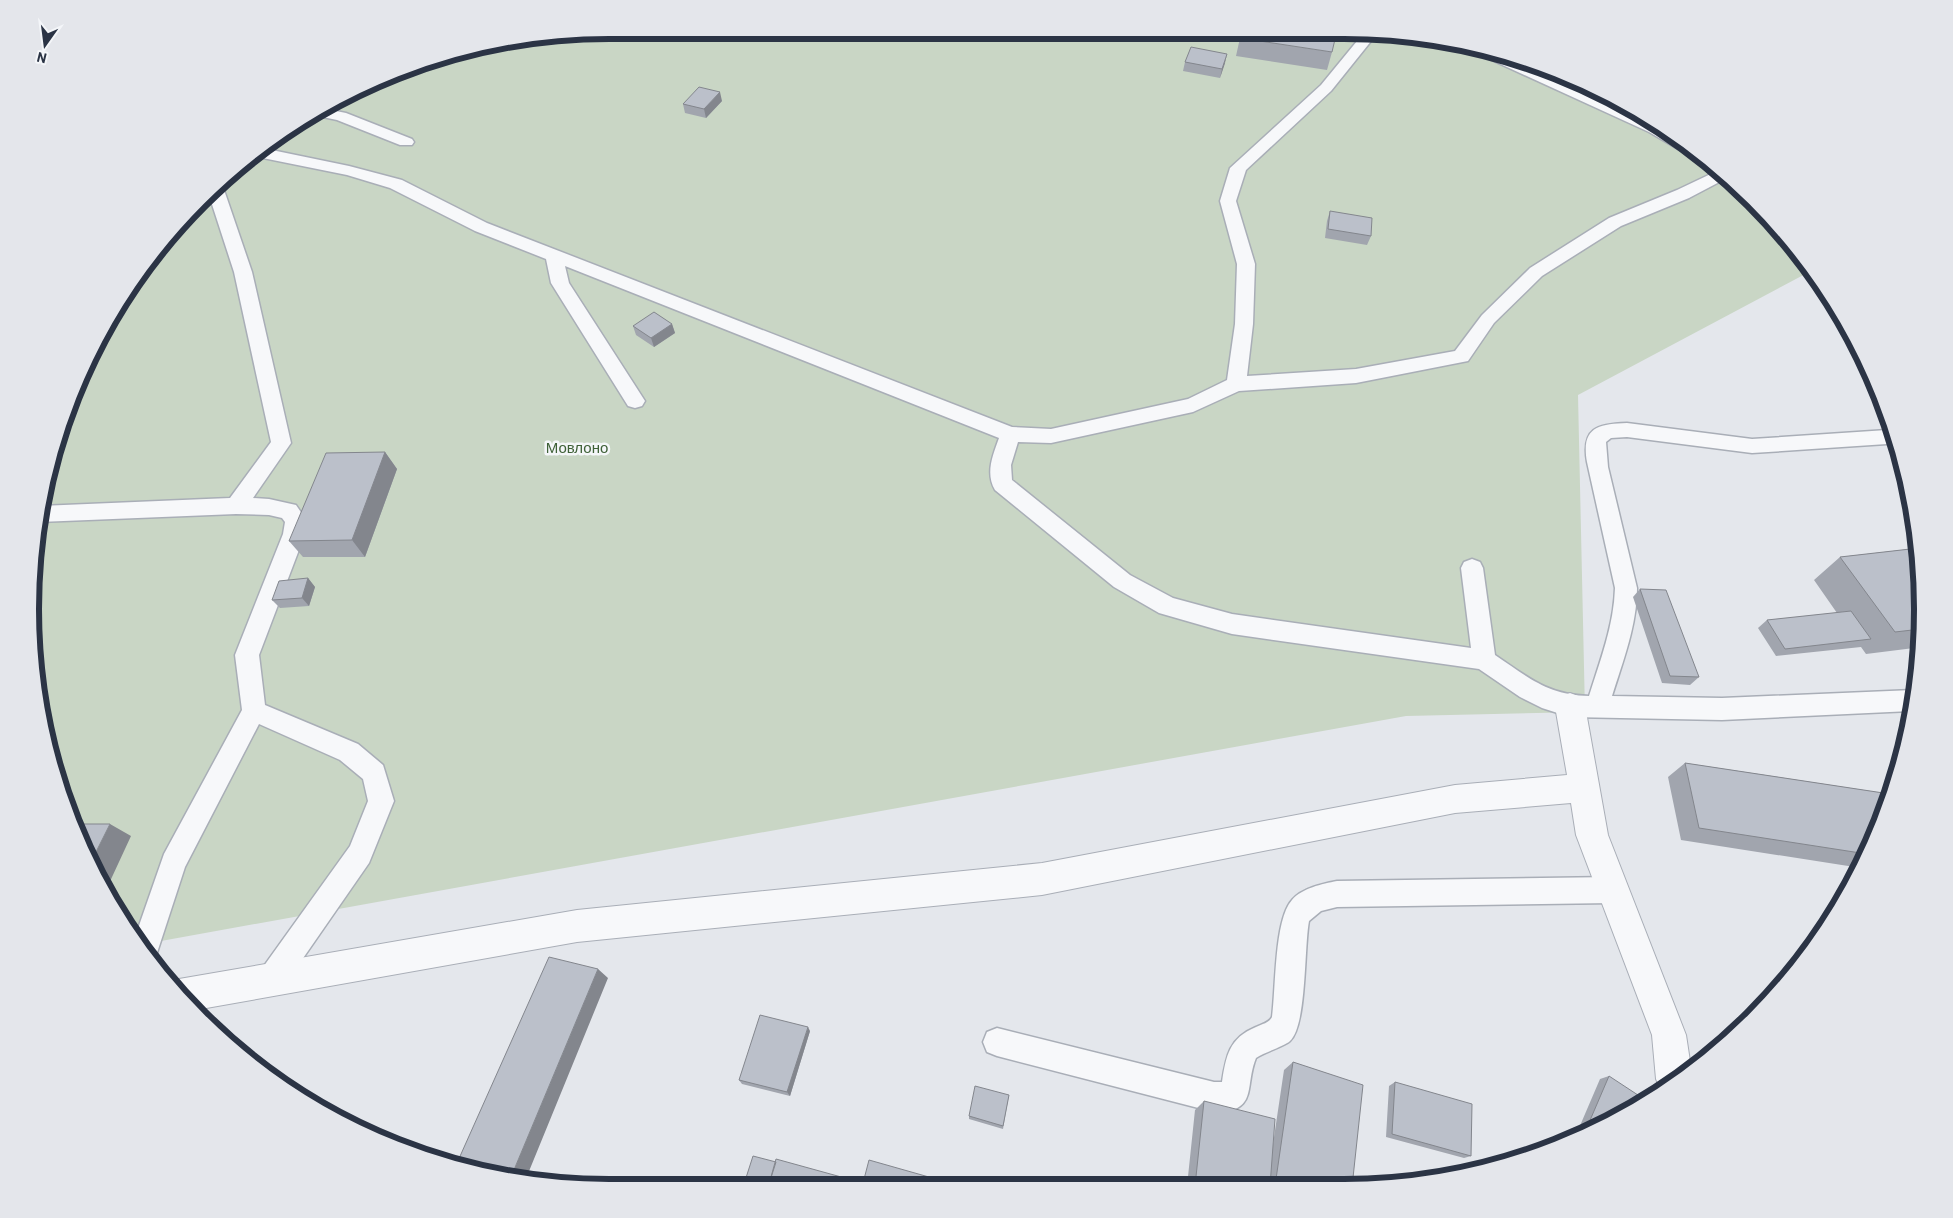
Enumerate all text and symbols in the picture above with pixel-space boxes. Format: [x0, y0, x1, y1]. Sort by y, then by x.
north arrow [20, 20, 70, 70]
text: N [35, 49, 48, 67]
park label: Мовлоно [546, 438, 608, 456]

